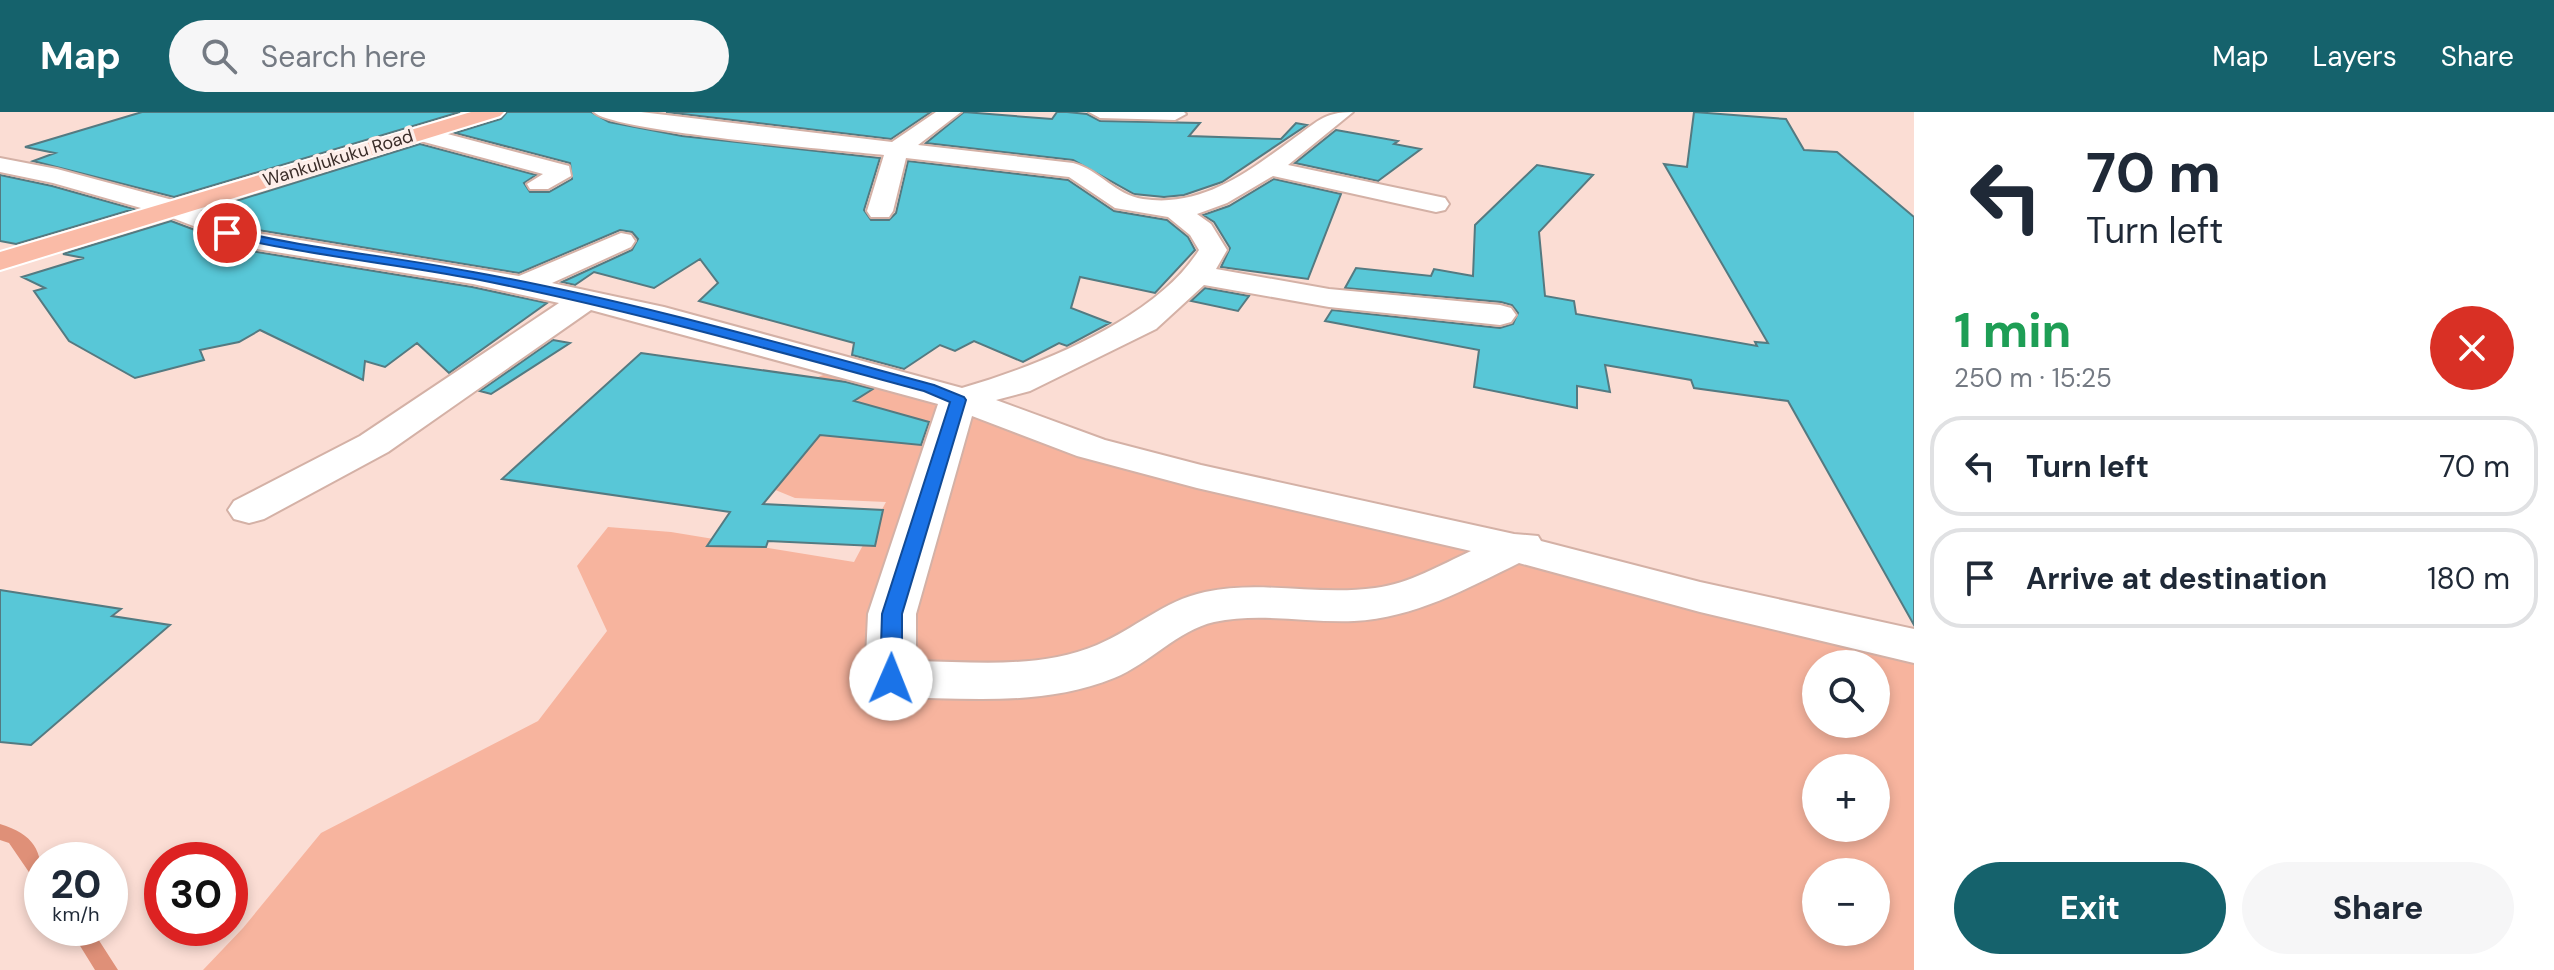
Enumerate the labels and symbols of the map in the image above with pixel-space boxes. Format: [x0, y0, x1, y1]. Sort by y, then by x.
street label: Wankulukuku Road [260, 124, 416, 192]
pin [193, 199, 261, 267]
position arrow [849, 637, 933, 721]
speed limit sign: 30 [144, 842, 248, 946]

